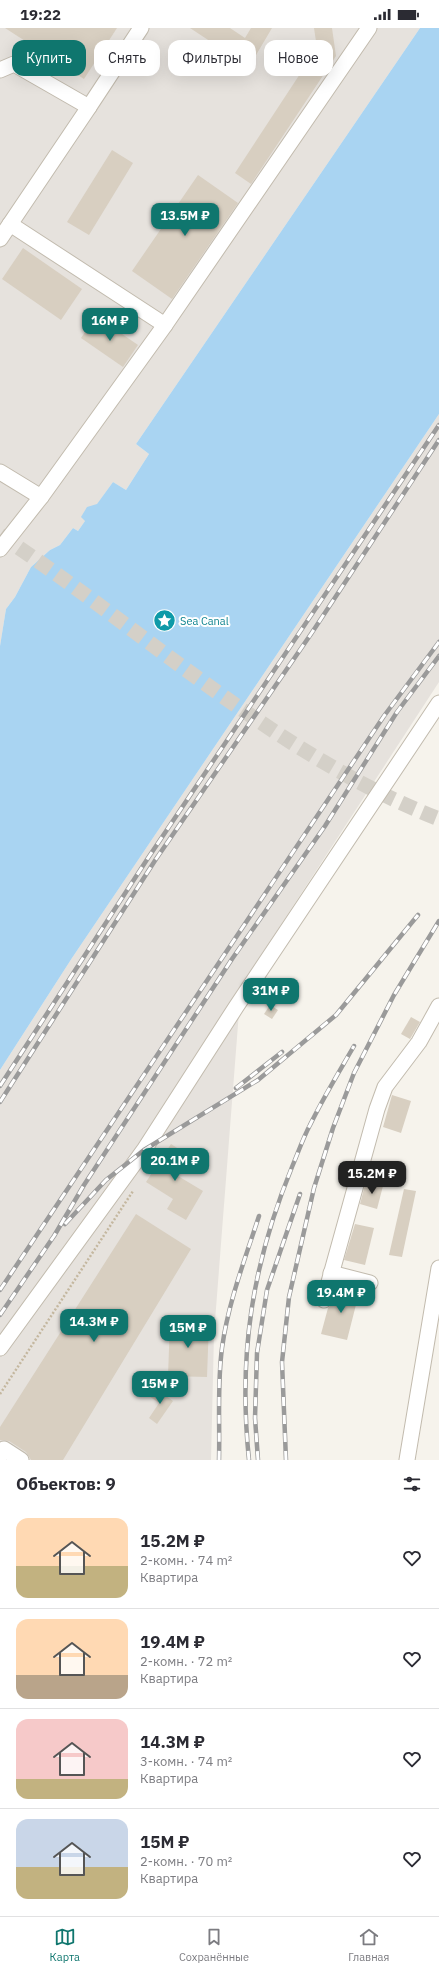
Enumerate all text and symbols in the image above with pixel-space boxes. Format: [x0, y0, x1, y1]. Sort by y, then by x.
text: 19:22 [20, 5, 61, 24]
chip: Купить [12, 40, 86, 76]
chip: Снять [94, 40, 160, 76]
chip: Фильтры [168, 40, 256, 76]
chip: Новое [264, 40, 333, 76]
pin: 13.5M ₽ [148, 203, 222, 237]
text: 13.5M ₽ [160, 207, 210, 224]
pin: 16M ₽ [82, 308, 138, 342]
text: 16M ₽ [91, 312, 129, 329]
place icon: Sea Canal [152, 608, 178, 634]
place label: Sea Canal [180, 614, 229, 628]
pin: 31M ₽ [243, 978, 299, 1012]
text: 31M ₽ [252, 982, 290, 999]
pin: 20.1M ₽ [138, 1148, 212, 1182]
text: 20.1M ₽ [150, 1152, 200, 1169]
pin: 15.2M ₽ [335, 1161, 409, 1195]
text: 15.2M ₽ [347, 1165, 397, 1182]
pin: 19.4M ₽ [304, 1280, 378, 1314]
text: 19.4M ₽ [316, 1284, 366, 1301]
pin: 14.3M ₽ [57, 1309, 131, 1343]
text: 14.3M ₽ [69, 1313, 119, 1330]
pin: 15M ₽ [160, 1315, 216, 1349]
text: 15M ₽ [169, 1319, 207, 1336]
pin: 15M ₽ [132, 1371, 188, 1405]
text: 15M ₽ [141, 1375, 179, 1392]
text: Объектов: 9 [16, 1473, 116, 1495]
icon: filters [401, 1473, 423, 1495]
text: 15.2M ₽ [140, 1530, 205, 1552]
icon: home [48, 1534, 96, 1582]
icon: heart [401, 1547, 423, 1569]
text: 2-комн. · 74 m² [140, 1552, 232, 1569]
text: Квартира [140, 1569, 198, 1586]
text: 19.4M ₽ [140, 1631, 205, 1653]
icon: home [48, 1635, 96, 1683]
icon: heart [401, 1648, 423, 1670]
text: 2-комн. · 72 m² [140, 1653, 232, 1670]
text: Квартира [140, 1670, 198, 1687]
text: 14.3M ₽ [140, 1731, 205, 1753]
icon: home [48, 1735, 96, 1783]
icon: heart [401, 1748, 423, 1770]
text: 3-комн. · 74 m² [140, 1753, 232, 1770]
text: Квартира [140, 1770, 198, 1787]
text: 15M ₽ [140, 1831, 190, 1853]
icon: home [48, 1835, 96, 1883]
icon: heart [401, 1848, 423, 1870]
text: 2-комн. · 70 m² [140, 1853, 232, 1870]
text: Квартира [140, 1870, 198, 1887]
tab: Карта [50, 1926, 80, 1964]
tab: Сохранённые [179, 1926, 249, 1964]
tab: Главная [348, 1926, 389, 1964]

